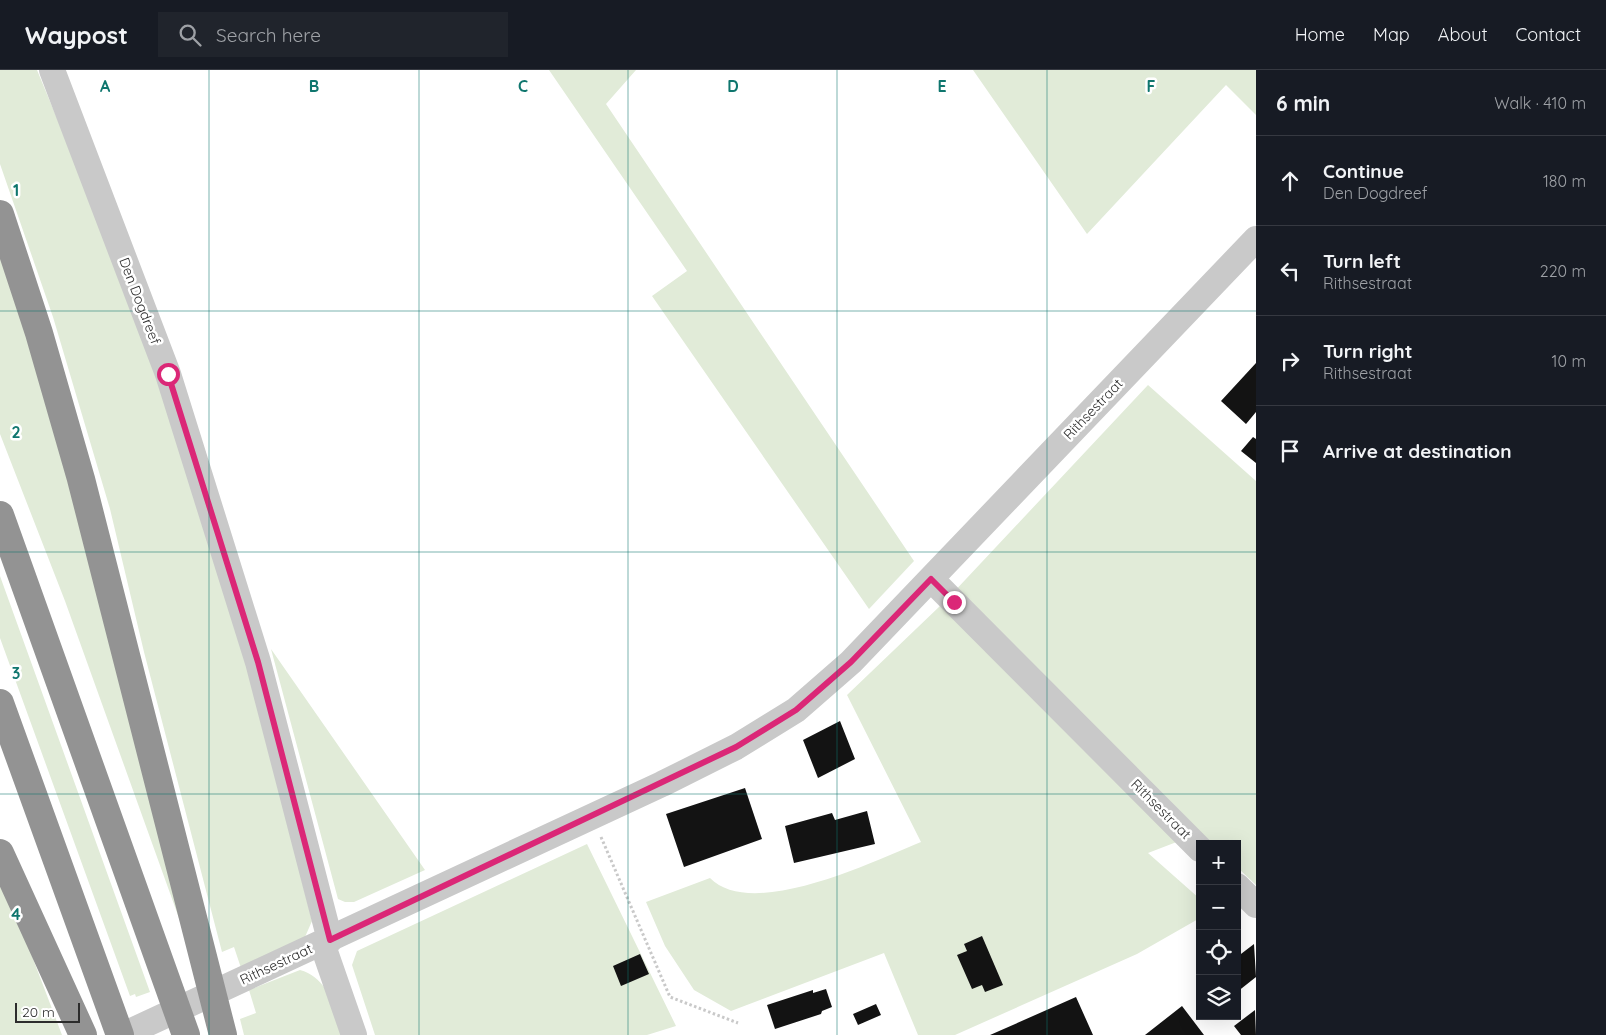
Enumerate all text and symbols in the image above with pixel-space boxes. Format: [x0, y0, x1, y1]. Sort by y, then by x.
search box [158, 12, 508, 57]
text: Waypost [25, 20, 128, 50]
icon: search [176, 21, 204, 49]
text: Search here [216, 23, 321, 47]
text: Home [1295, 23, 1345, 46]
text: Map [1373, 23, 1410, 46]
text: About [1438, 23, 1488, 46]
text: Contact [1516, 23, 1581, 46]
text: A [100, 76, 111, 96]
text: B [309, 76, 319, 96]
text: C [518, 76, 528, 96]
text: D [727, 76, 739, 96]
text: E [937, 76, 947, 96]
text: F [1147, 76, 1156, 96]
text: 6 min [1276, 90, 1330, 116]
text: Walk · 410 m [1494, 93, 1586, 113]
text: Continue [1323, 159, 1404, 183]
icon: ahead [1276, 167, 1304, 195]
text: 180 m [1543, 171, 1586, 191]
text: 1 [13, 180, 19, 200]
text: Den Dogdreef [1323, 183, 1428, 203]
text: Turn left [1323, 249, 1401, 273]
street label: Den Dogdreef [115, 255, 165, 347]
icon: left [1276, 257, 1304, 285]
text: 220 m [1540, 261, 1586, 281]
text: Rithsestraat [1323, 273, 1412, 293]
text: Turn right [1323, 339, 1412, 363]
icon: right [1276, 347, 1304, 375]
text: 10 m [1552, 351, 1586, 371]
route start [157, 363, 180, 386]
text: Rithsestraat [1323, 363, 1412, 383]
street label: Rithsestraat [1059, 375, 1127, 443]
text: 2 [11, 422, 21, 442]
icon: arrive [1276, 437, 1304, 465]
text: Arrive at destination [1323, 439, 1512, 463]
route end [943, 591, 966, 614]
text: 3 [12, 663, 20, 683]
street label: Rithsestraat [1127, 775, 1195, 843]
map controls [1196, 840, 1241, 1020]
button: + [1196, 840, 1241, 885]
button: − [1196, 885, 1241, 930]
text: 4 [11, 904, 21, 924]
button: locate [1196, 930, 1241, 975]
street label: Rithsestraat [237, 939, 315, 989]
button: layers [1196, 975, 1241, 1020]
scale bar [15, 1000, 80, 1023]
text: 20 m [22, 1003, 55, 1021]

